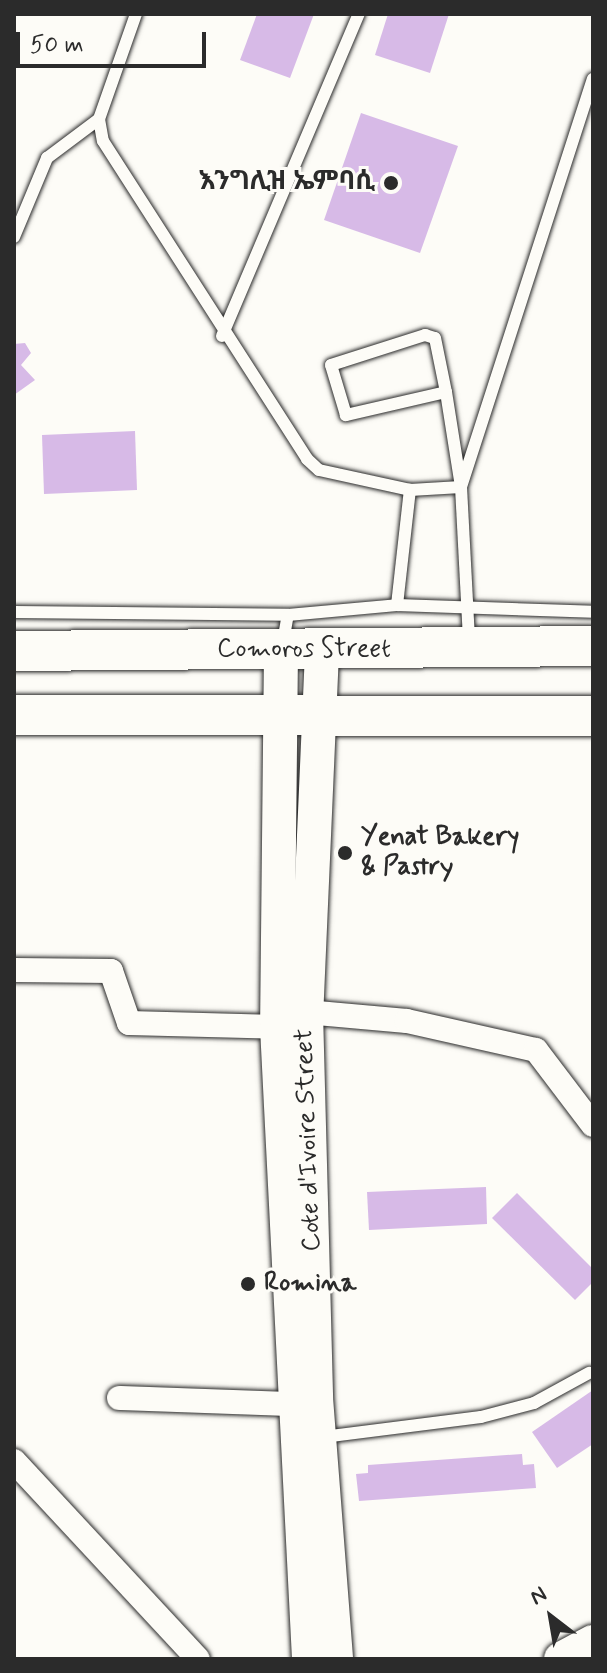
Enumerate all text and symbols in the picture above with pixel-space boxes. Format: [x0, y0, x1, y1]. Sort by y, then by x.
scale bar [20, 16, 210, 66]
text: 50 m [30, 30, 84, 61]
place label: እንግሊዝ ኤምባሲ [199, 167, 375, 199]
marker: እንግሊዝ ኤምባሲ [382, 174, 400, 192]
street label: Comoros Street [215, 634, 393, 666]
place label: Yenat Bakery & Pastry [361, 822, 516, 884]
marker: Yenat Bakery & Pastry [336, 844, 354, 862]
street label: Cote d'Ivoire Street [290, 1029, 328, 1251]
place label: Romina [264, 1268, 356, 1300]
marker: Romina [239, 1275, 257, 1293]
north arrow [511, 1577, 591, 1657]
text: N [525, 1581, 552, 1612]

